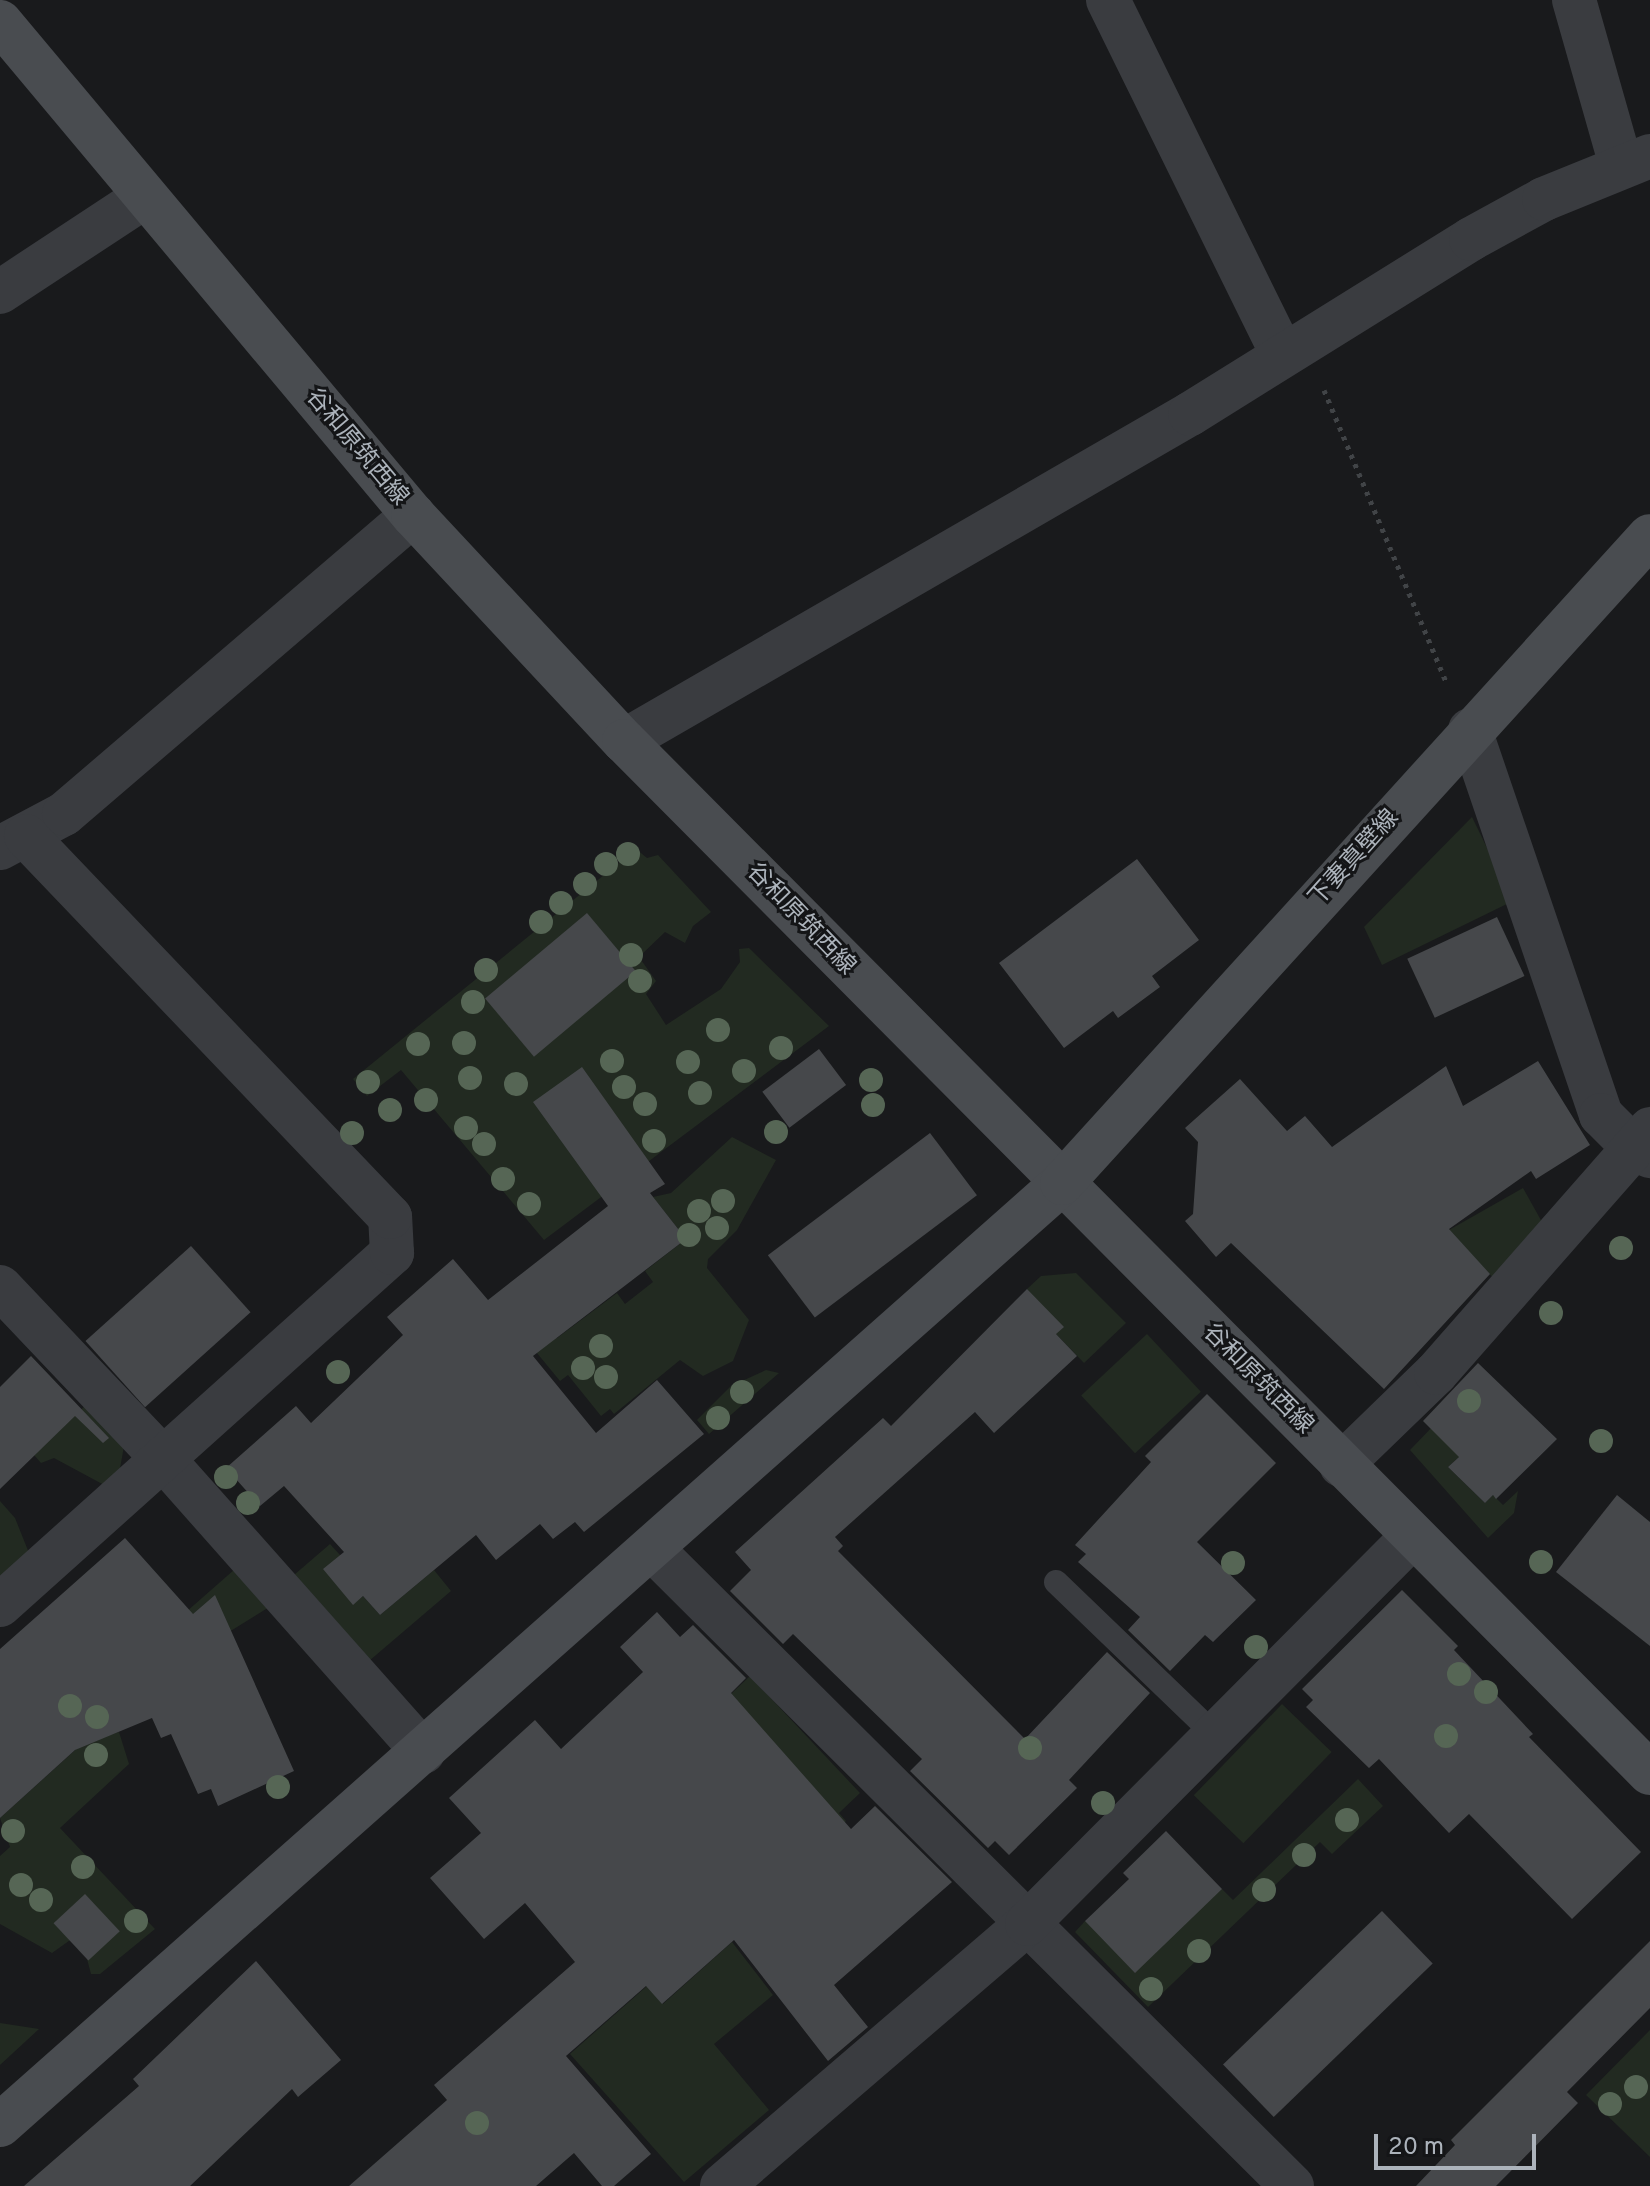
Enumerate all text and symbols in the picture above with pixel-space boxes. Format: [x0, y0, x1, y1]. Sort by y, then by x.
street label: 谷和原筑西線 [299, 384, 413, 512]
street label: 下妻真壁線 [1304, 805, 1406, 913]
street label: 谷和原筑西線 [740, 858, 860, 982]
street label: 谷和原筑西線 [1196, 1319, 1318, 1441]
scale bar [1378, 2118, 1540, 2168]
text: 20 m [1388, 2133, 1444, 2163]

